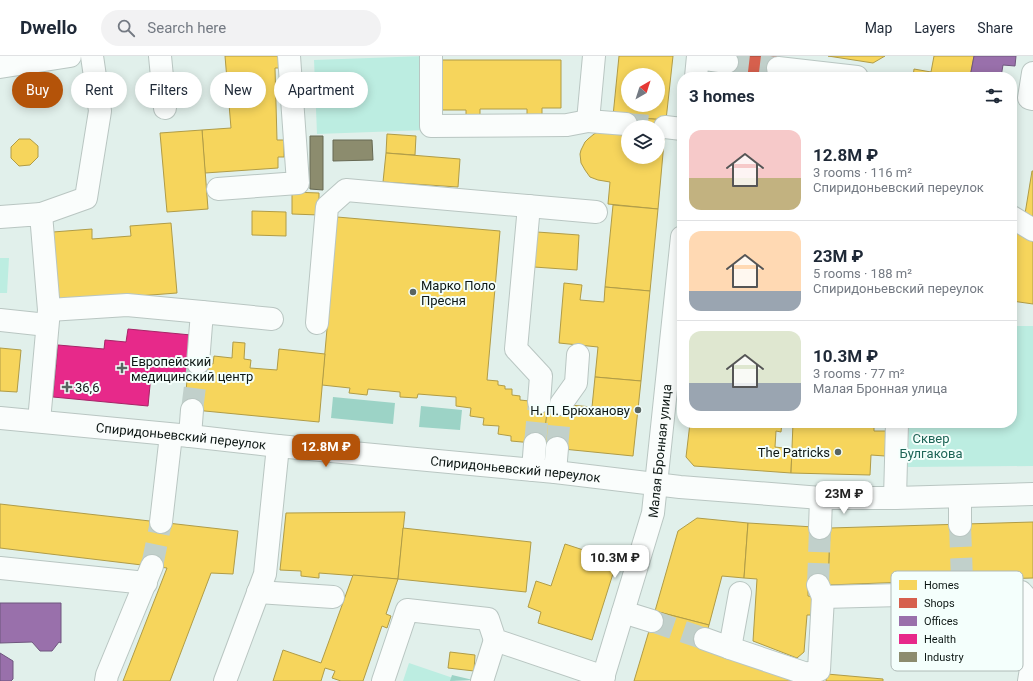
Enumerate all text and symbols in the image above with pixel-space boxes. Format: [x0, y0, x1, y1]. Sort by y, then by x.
search box [101, 10, 381, 46]
text: Dwello [20, 16, 77, 39]
icon: search [115, 17, 137, 39]
text: Search here [147, 19, 226, 37]
text: Map [865, 20, 892, 36]
text: Layers [914, 20, 955, 36]
text: Share [977, 20, 1013, 36]
north arrow [621, 68, 665, 112]
map controls [621, 68, 665, 164]
chip: Buy [12, 72, 63, 108]
chip: Rent [71, 72, 127, 108]
chip: Filters [135, 72, 202, 108]
chip: New [210, 72, 266, 108]
chip: Apartment [274, 72, 368, 108]
icon: filters [983, 85, 1005, 107]
text: 3 homes [689, 86, 755, 106]
button: layers [621, 120, 665, 164]
text: 12.8M ₽ [813, 145, 878, 165]
icon: home [721, 146, 769, 194]
text: 3 rooms · 116 m² [813, 165, 912, 180]
text: Спиридоньевский переулок [813, 180, 984, 195]
text: 23M ₽ [813, 246, 864, 266]
icon: home [721, 247, 769, 295]
text: 5 rooms · 188 m² [813, 266, 912, 281]
place label: Марко Поло Пресня [421, 278, 496, 308]
text: Спиридоньевский переулок [813, 281, 984, 296]
marker: Марко Поло Пресня [408, 287, 418, 297]
text: 10.3M ₽ [813, 346, 878, 366]
icon: home [721, 347, 769, 395]
place label: Европейский медицинский центр [131, 354, 253, 384]
marker: Европейский медицинский центр [116, 362, 128, 374]
text: 3 rooms · 77 m² [813, 366, 905, 381]
place label: 36,6 [75, 380, 99, 395]
text: Малая Бронная улица [813, 381, 947, 396]
marker: 36,6 [62, 382, 72, 392]
street label: Малая Бронная улица [646, 383, 675, 519]
place label: Н. П. Брюханову [530, 403, 630, 418]
marker: Н. П. Брюханову [633, 405, 643, 415]
street label: Спиридоньевский переулок [95, 420, 267, 453]
park label: Сквер Булгакова [900, 431, 962, 461]
pin: 12.8M ₽ [289, 434, 363, 468]
text: 12.8M ₽ [301, 439, 351, 454]
place label: The Patricks [758, 445, 830, 460]
marker: The Patricks [833, 447, 843, 457]
street label: Спиридоньевский переулок [430, 453, 601, 485]
pin: 23M ₽ [816, 481, 872, 515]
text: 23M ₽ [825, 486, 863, 501]
pin: 10.3M ₽ [578, 545, 652, 579]
text: 10.3M ₽ [590, 550, 640, 565]
legend [891, 571, 1023, 671]
text: Homes [924, 579, 960, 592]
text: Shops [924, 597, 955, 610]
text: Offices [924, 615, 959, 628]
text: Health [924, 633, 956, 646]
text: Industry [924, 651, 964, 664]

